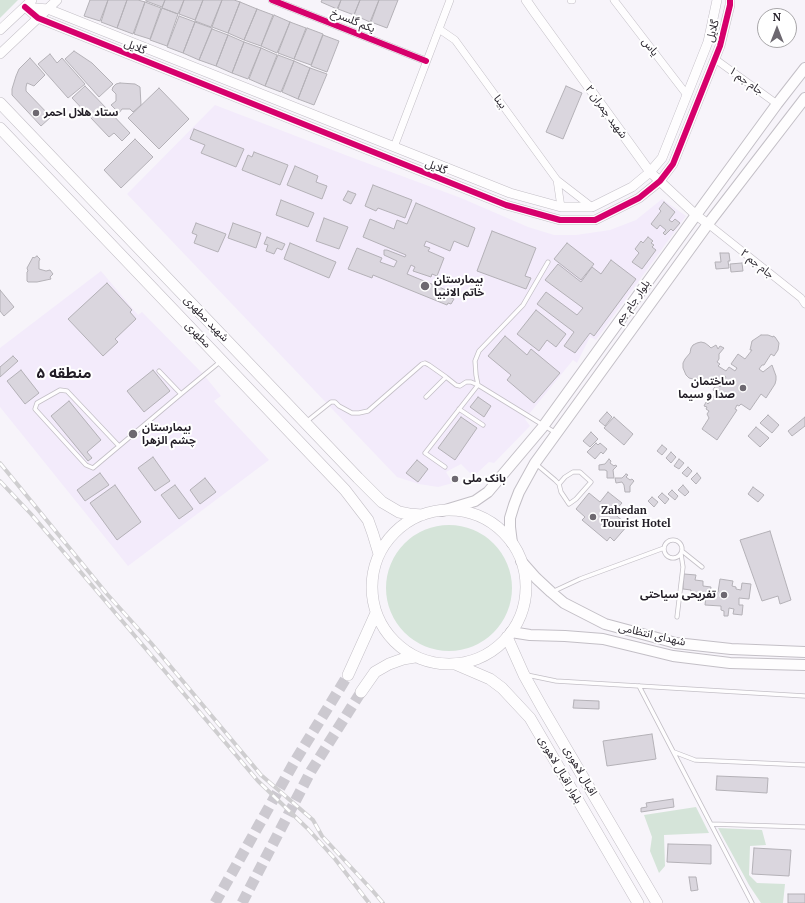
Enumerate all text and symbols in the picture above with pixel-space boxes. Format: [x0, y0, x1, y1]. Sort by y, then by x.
street label: یکم گلسرخ [329, 6, 377, 36]
north arrow [757, 8, 797, 48]
text: N [773, 10, 781, 24]
street label: گلایل [704, 18, 722, 44]
street label: یاس [639, 35, 661, 59]
street label: گلایل [122, 37, 148, 57]
street label: جام جم ۱ [726, 64, 766, 98]
street label: شهید چمران ۲ [582, 83, 630, 141]
street label: بینا [491, 92, 509, 112]
place label: ستاد هلال احمر [44, 106, 119, 120]
marker: ستاد هلال احمر [31, 108, 41, 118]
street label: گلایل [423, 157, 449, 177]
street label: جام جم ۲ [738, 247, 776, 281]
place label: بیمارستان خاتم الانبیا [434, 273, 484, 299]
street label: بلوار جام جم [613, 277, 653, 327]
marker: بیمارستان خاتم الانبیا [419, 280, 431, 292]
street label: شهید مطهری [181, 293, 231, 345]
street label: مطهری [182, 319, 214, 351]
district label: منطقه ۵ [37, 365, 91, 383]
place label: ساختمان صدا و سیما [678, 375, 735, 401]
marker: ساختمان صدا و سیما [738, 383, 748, 393]
place label: بیمارستان چشم الزهرا [142, 421, 196, 447]
marker: بیمارستان چشم الزهرا [127, 428, 139, 440]
place label: بانک ملی [463, 472, 506, 486]
marker: بانک ملی [450, 474, 460, 484]
place label: Zahedan Tourist Hotel [601, 504, 671, 530]
marker: Zahedan Tourist Hotel [588, 512, 598, 522]
place label: تفریحی سیاحتی [640, 588, 716, 602]
marker: تفریحی سیاحتی [719, 590, 729, 600]
street label: شهدای انتظامی [617, 621, 687, 649]
street label: بلوار اقبال لاهوری [535, 734, 585, 806]
street label: اقبال لاهوری [561, 744, 599, 798]

